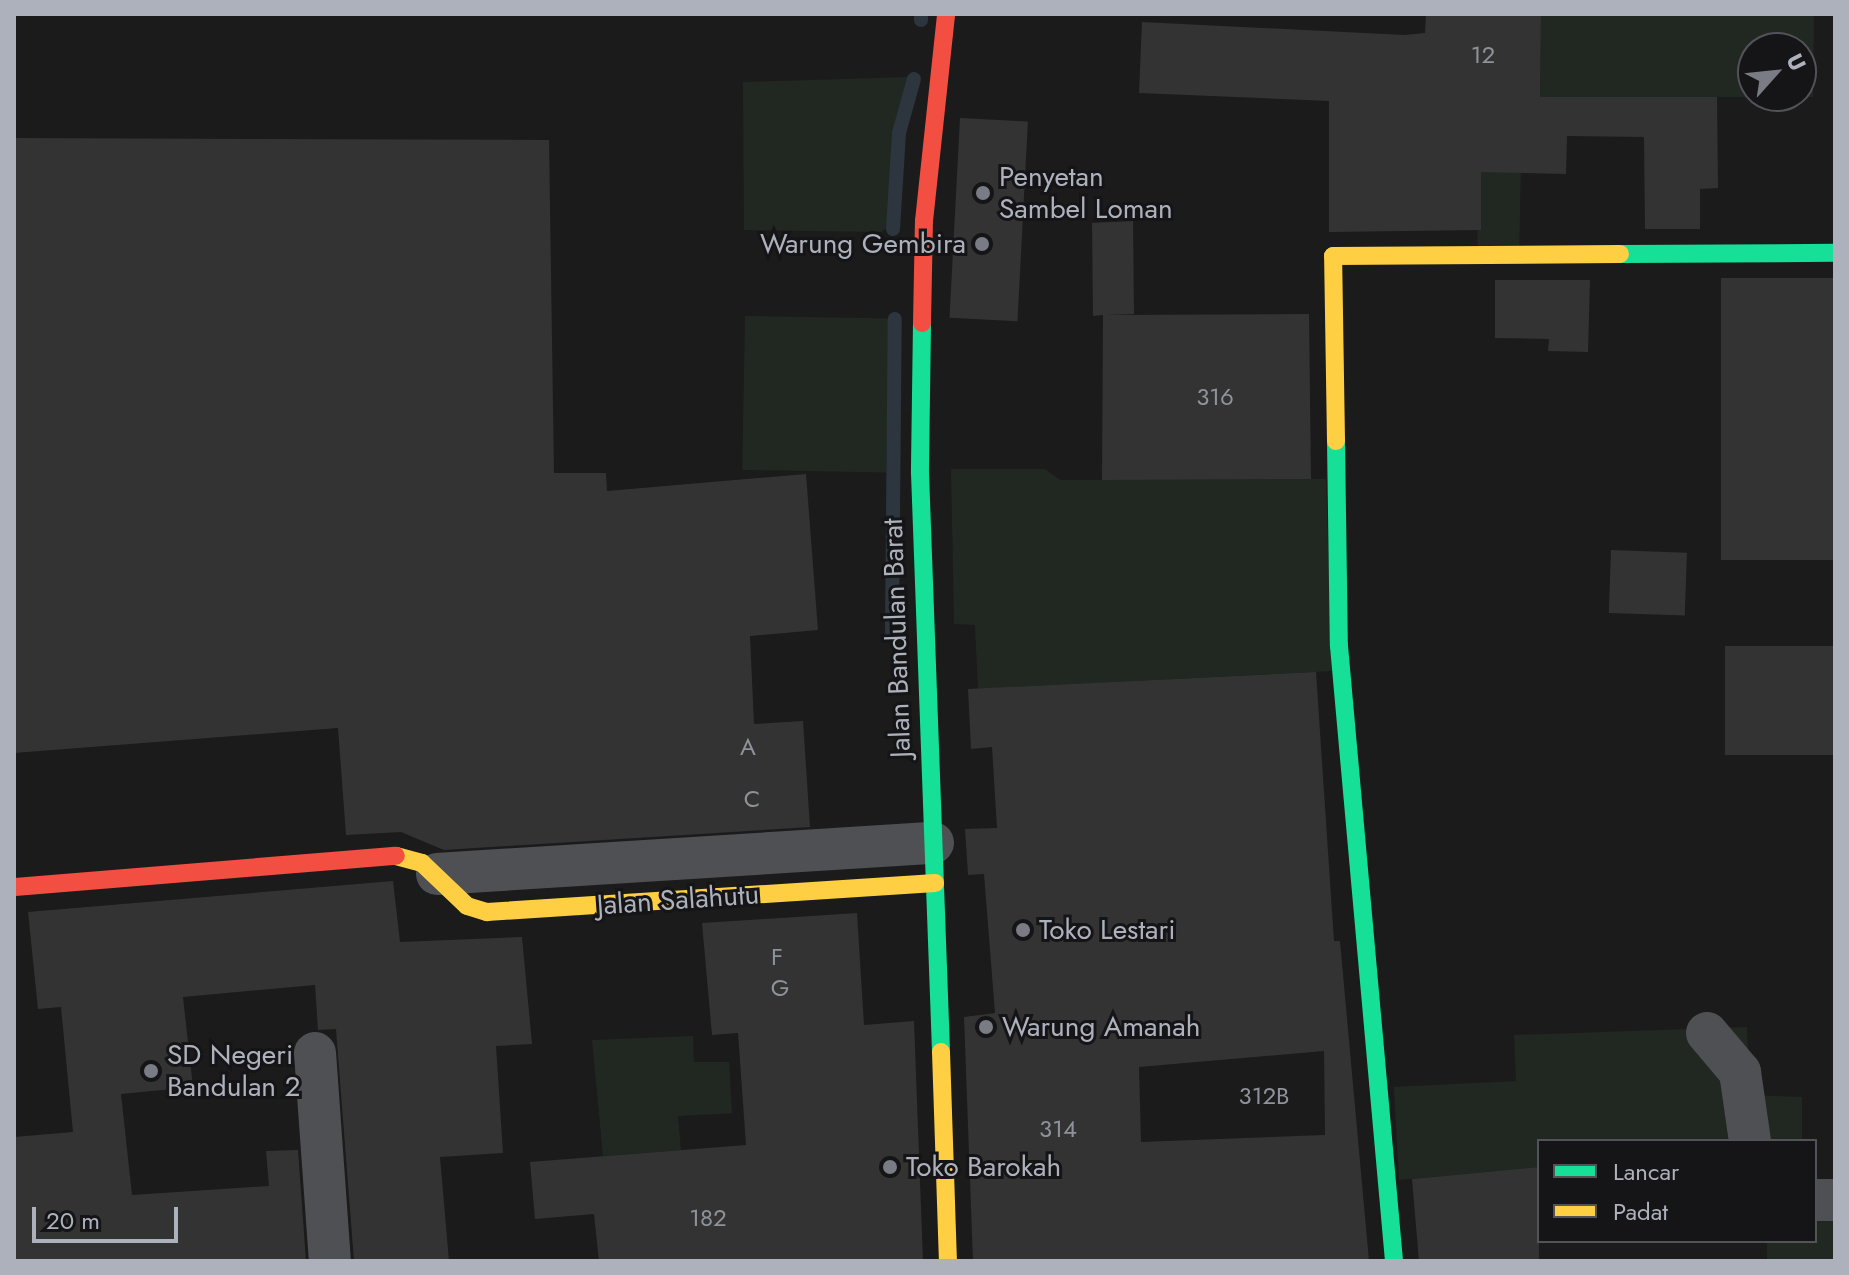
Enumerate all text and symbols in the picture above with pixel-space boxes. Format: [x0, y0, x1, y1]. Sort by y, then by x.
north arrow [1737, 32, 1817, 112]
house number: 12 [1471, 41, 1495, 69]
text: U [1779, 48, 1814, 76]
place label: Penyetan Sambel Loman [999, 160, 1173, 226]
marker: Penyetan Sambel Loman [974, 184, 992, 202]
place label: Warung Gembira [760, 227, 966, 261]
marker: Warung Gembira [973, 235, 991, 253]
house number: 316 [1196, 383, 1234, 411]
street label: Jalan Bandulan Barat [876, 518, 918, 758]
house number: A [740, 733, 756, 761]
house number: C [744, 785, 760, 813]
street label: Jalan Salahutu [596, 878, 760, 922]
place label: Toko Lestari [1039, 913, 1175, 947]
marker: Toko Lestari [1014, 921, 1032, 939]
house number: F [771, 943, 783, 971]
house number: G [771, 974, 789, 1002]
place label: Warung Amanah [1002, 1010, 1200, 1044]
marker: Warung Amanah [977, 1018, 995, 1036]
place label: SD Negeri Bandulan 2 [167, 1038, 300, 1104]
marker: SD Negeri Bandulan 2 [142, 1062, 160, 1080]
house number: 312B [1239, 1082, 1289, 1110]
house number: 314 [1039, 1115, 1077, 1143]
legend [1537, 1139, 1817, 1243]
place label: Toko Barokah [906, 1150, 1061, 1184]
text: Lancar [1613, 1154, 1679, 1189]
marker: Toko Barokah [881, 1158, 899, 1176]
scale bar [36, 1191, 182, 1241]
text: Padat [1613, 1194, 1668, 1229]
text: 20 m [46, 1203, 100, 1238]
house number: 182 [689, 1204, 727, 1232]

